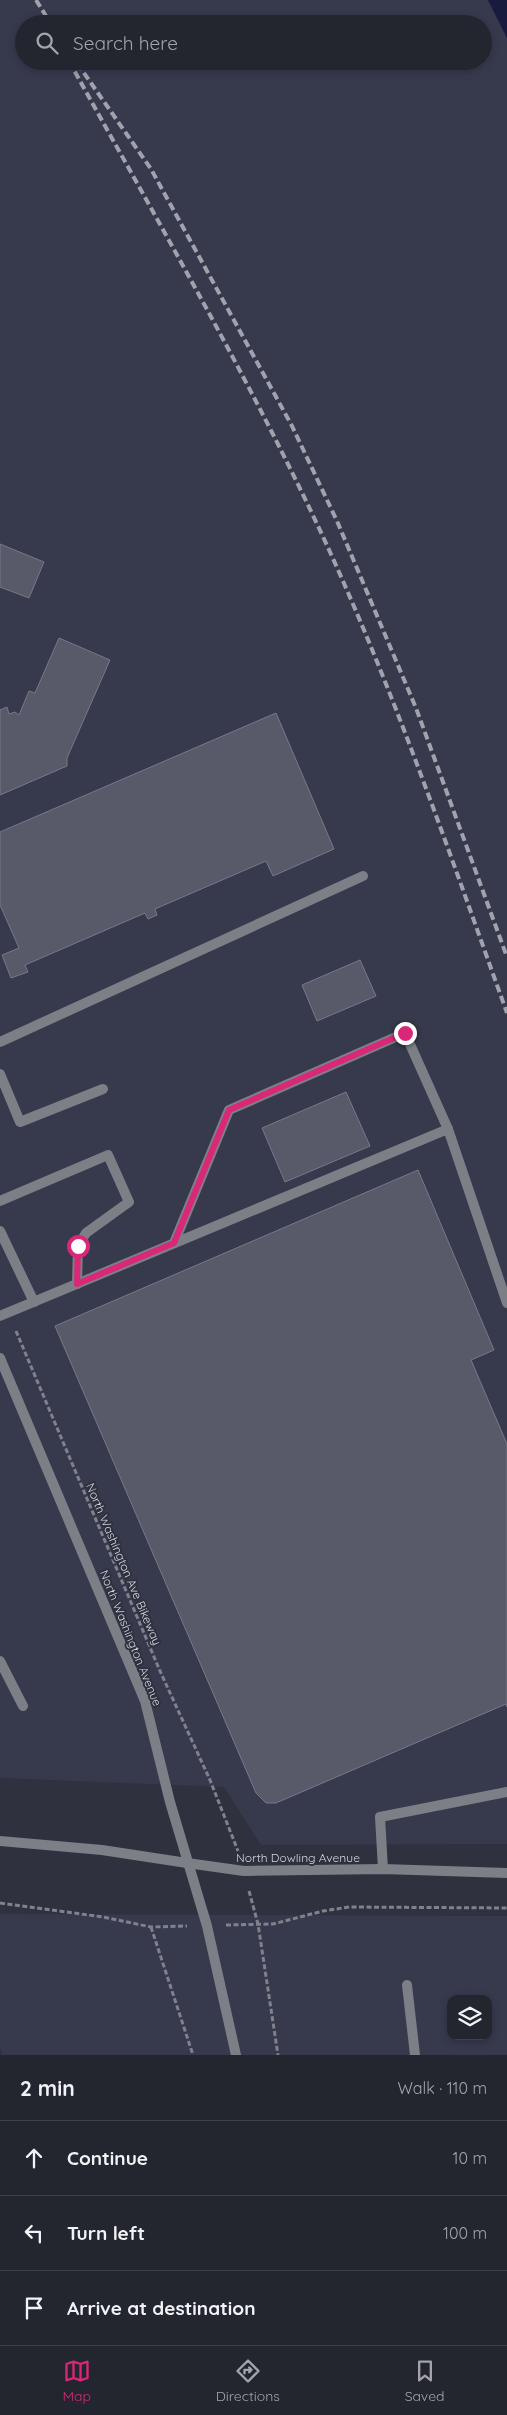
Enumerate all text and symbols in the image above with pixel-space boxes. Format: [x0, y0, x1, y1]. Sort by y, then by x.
search box [15, 15, 492, 70]
icon: search [33, 29, 61, 57]
text: Search here [73, 31, 178, 55]
route end [394, 1022, 417, 1045]
route start [67, 1235, 90, 1258]
street label: North Washington Ave Bikeway [83, 1481, 165, 1647]
street label: North Washington Avenue [97, 1568, 165, 1708]
street label: North Dowling Avenue [236, 1850, 360, 1865]
map controls [447, 1995, 492, 2040]
button: layers [447, 1995, 492, 2040]
text: 2 min [20, 2075, 75, 2101]
text: Walk · 110 m [398, 2078, 487, 2098]
icon: ahead [20, 2144, 48, 2172]
text: Continue [67, 2146, 148, 2170]
text: 10 m [453, 2148, 487, 2168]
icon: left [20, 2219, 48, 2247]
text: Turn left [67, 2221, 145, 2245]
text: 100 m [443, 2223, 487, 2243]
icon: arrive [20, 2294, 48, 2322]
text: Arrive at destination [67, 2296, 256, 2320]
tab: Map [62, 2357, 91, 2405]
tab: Directions [216, 2357, 280, 2405]
tab: Saved [405, 2357, 445, 2405]

